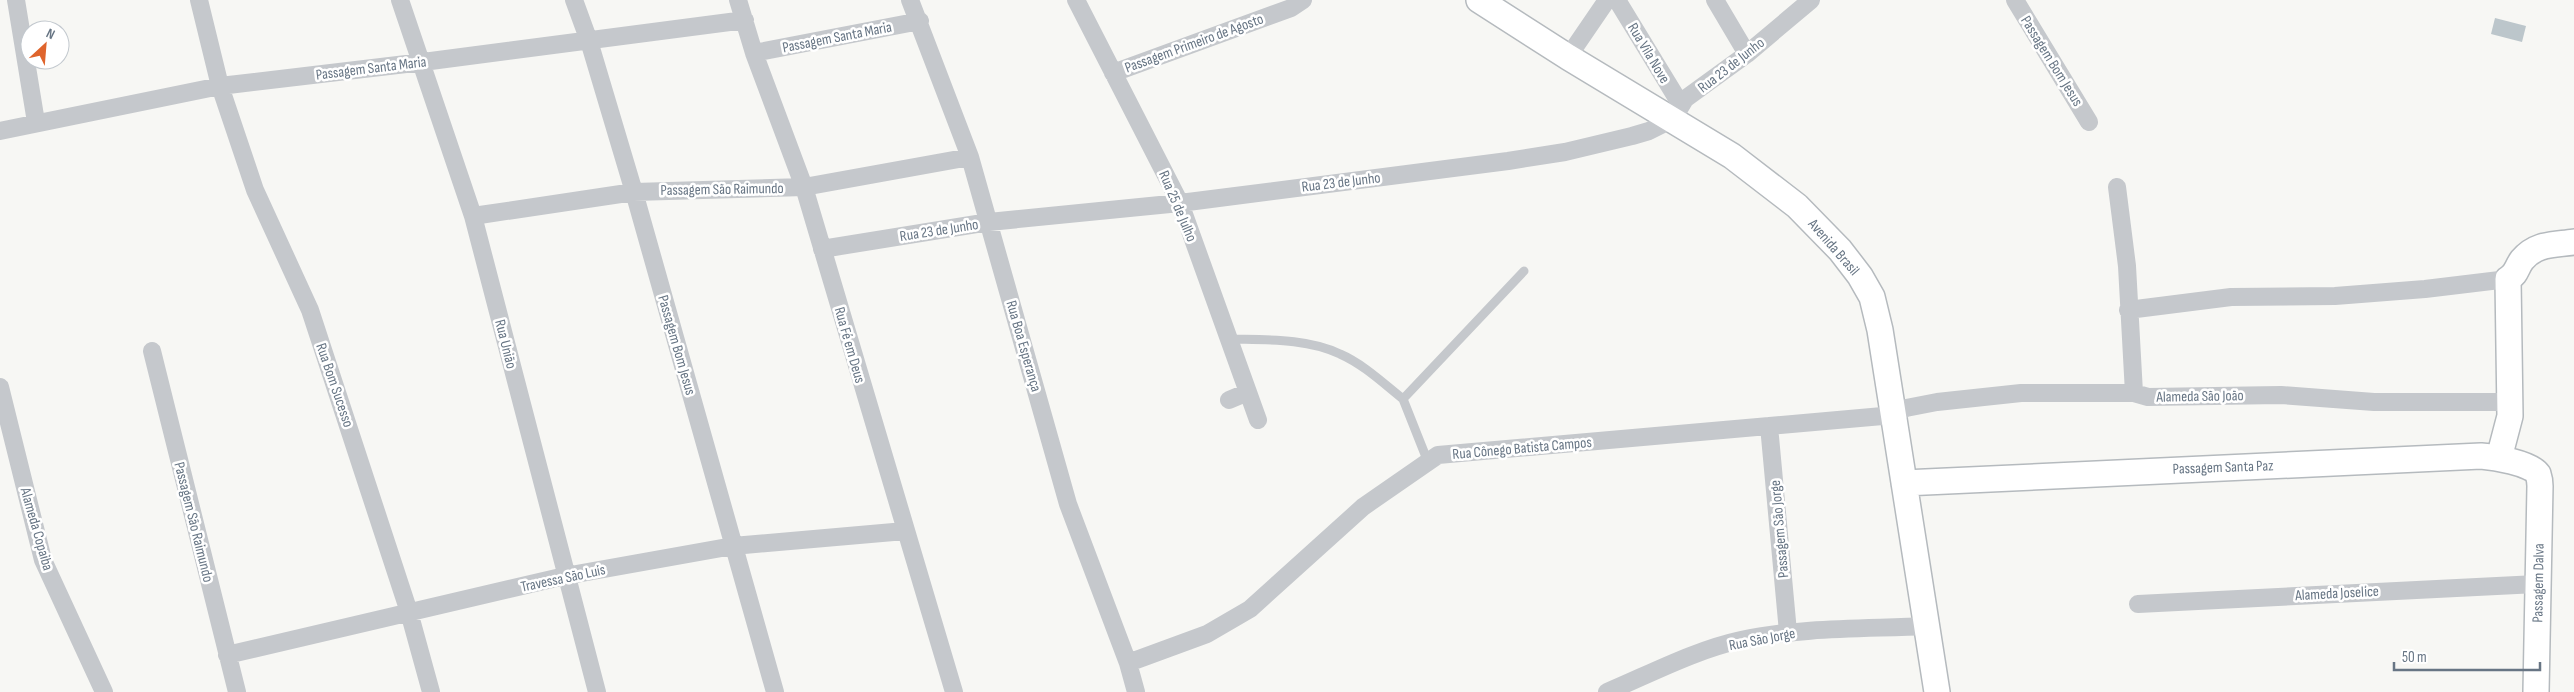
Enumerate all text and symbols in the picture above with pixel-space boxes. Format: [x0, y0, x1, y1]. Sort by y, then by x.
street label: Passagem Primeiro de Agosto [1122, 10, 1266, 77]
street label: Passagem Bom Jesus [2016, 12, 2087, 110]
street label: Passagem Santa Maria [781, 18, 894, 57]
north arrow [20, 20, 70, 70]
street label: Rua Vila Nove [1623, 20, 1674, 87]
text: N [43, 24, 58, 43]
street label: Rua 23 de Junho [1694, 33, 1768, 97]
street label: Passagem Santa Maria [315, 52, 428, 85]
street label: Rua 25 de Julho [1154, 168, 1201, 245]
street label: Rua 23 de Junho [1301, 168, 1382, 197]
street label: Passagem São Raimundo [660, 179, 784, 200]
street label: Avenida Brasil [1803, 214, 1863, 280]
street label: Rua 23 de Junho [898, 215, 980, 246]
street label: Passagem Bom Jesus [653, 293, 700, 397]
street label: Rua Boa Esperança [1001, 298, 1046, 394]
street label: Rua Fé em Deus [830, 305, 869, 385]
street label: Rua União [490, 318, 521, 371]
street label: Rua Bom Sucesso [311, 341, 358, 430]
street label: Alameda São João [2155, 386, 2244, 407]
street label: Rua Cônego Batista Campos [1452, 433, 1593, 464]
street label: Passagem Santa Paz [2172, 456, 2274, 479]
street label: Passagem São Raimundo [169, 460, 218, 584]
street label: Passagem São Jorge [1766, 479, 1793, 579]
street label: Alameda Copaiba [15, 485, 57, 573]
street label: Passagem Dalva [2528, 543, 2549, 623]
street label: Travessa São Luís [519, 560, 607, 597]
street label: Alameda Joselice [2294, 582, 2379, 605]
street label: Rua São Jorge [1727, 624, 1797, 655]
scale bar [2394, 640, 2540, 672]
text: 50 m [2402, 648, 2427, 667]

